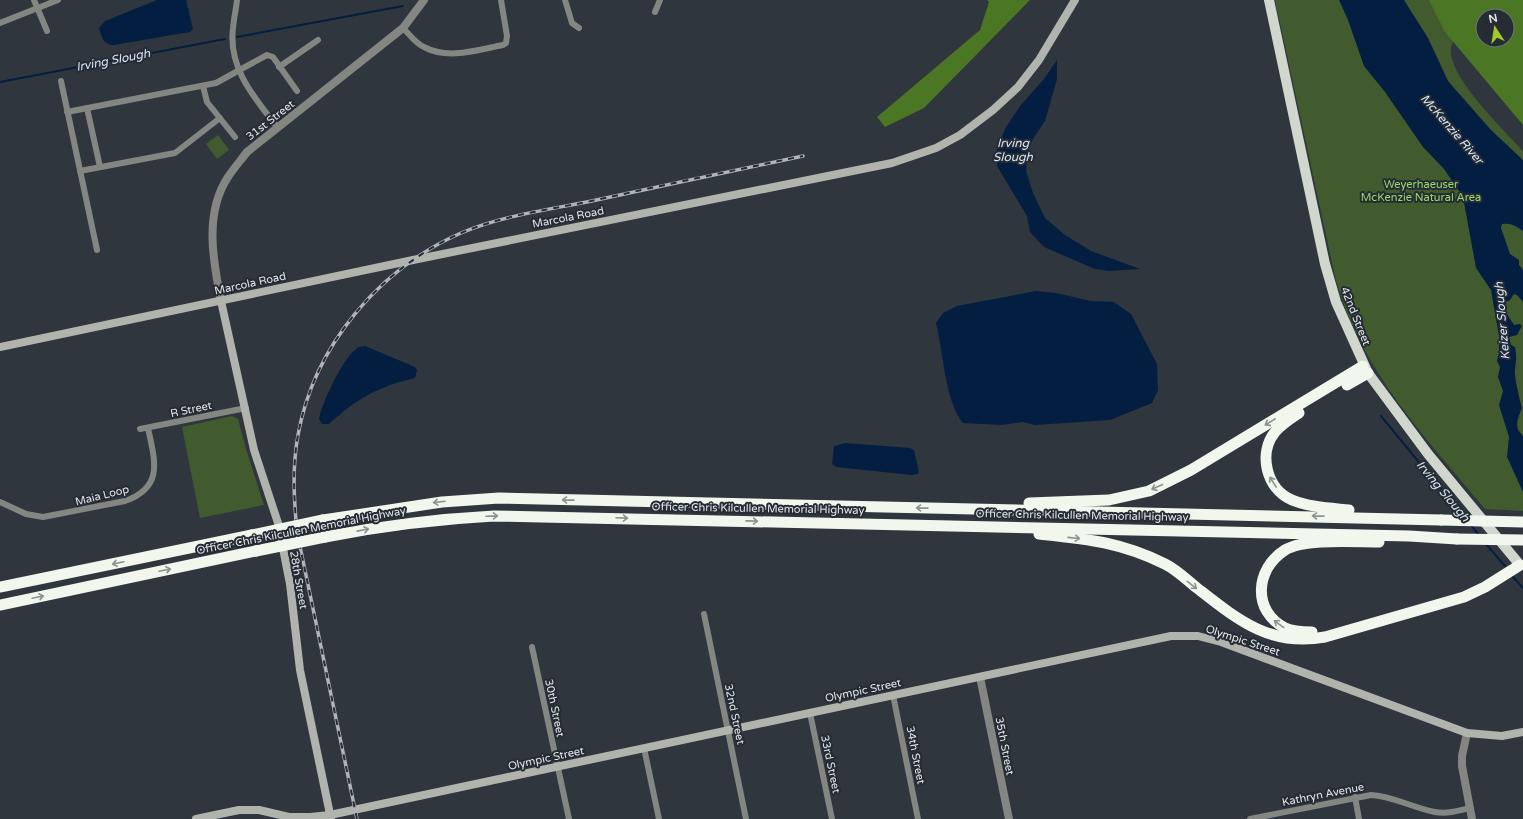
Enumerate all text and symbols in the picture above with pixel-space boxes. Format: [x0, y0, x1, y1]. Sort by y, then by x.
north arrow [1475, 8, 1515, 48]
text: N [1487, 11, 1499, 26]
water label: Irving Slough [75, 46, 152, 74]
water label: McKenzie River [1418, 91, 1487, 168]
street label: 31st Street [244, 98, 297, 143]
water label: Irving Slough [993, 136, 1034, 164]
park label: Weyerhaeuser McKenzie Natural Area [1361, 178, 1481, 204]
street label: Marcola Road [531, 204, 605, 231]
street label: Marcola Road [213, 270, 287, 297]
water label: Keizer Slough [1492, 281, 1512, 361]
street label: 42nd Street [1338, 285, 1373, 347]
street label: R Street [169, 399, 213, 420]
one-way arrow [1264, 419, 1276, 427]
water label: Irving Slough [1414, 458, 1473, 525]
one-way arrow [1269, 477, 1277, 488]
street label: Maia Loop [74, 482, 131, 508]
one-way arrow [1152, 484, 1164, 491]
one-way arrow [562, 496, 575, 504]
one-way arrow [432, 499, 445, 506]
street label: Officer Chris Kilcullen Memorial Highway [651, 500, 865, 517]
street label: Officer Chris Kilcullen Memorial Highway [195, 504, 407, 557]
one-way arrow [916, 504, 929, 512]
street label: Officer Chris Kilcullen Memorial Highway [975, 507, 1189, 524]
one-way arrow [485, 512, 498, 520]
one-way arrow [1312, 512, 1325, 520]
one-way arrow [615, 514, 628, 522]
one-way arrow [745, 517, 758, 525]
one-way arrow [356, 526, 369, 534]
one-way arrow [1067, 534, 1080, 541]
street label: 28th Street [287, 550, 310, 610]
one-way arrow [112, 559, 125, 567]
one-way arrow [159, 566, 172, 574]
one-way arrow [1187, 580, 1198, 589]
one-way arrow [31, 592, 44, 600]
one-way arrow [1274, 620, 1285, 628]
street label: Olympic Street [1204, 622, 1282, 659]
street label: Olympic Street [824, 676, 902, 705]
street label: 30th Street [542, 678, 567, 738]
street label: 32nd Street [722, 683, 747, 746]
street label: 35th Street [992, 716, 1017, 776]
street label: 34th Street [903, 725, 928, 785]
street label: 33rd Street [818, 734, 843, 794]
street label: Olympic Street [507, 744, 585, 773]
street label: Kathryn Avenue [1281, 780, 1365, 809]

